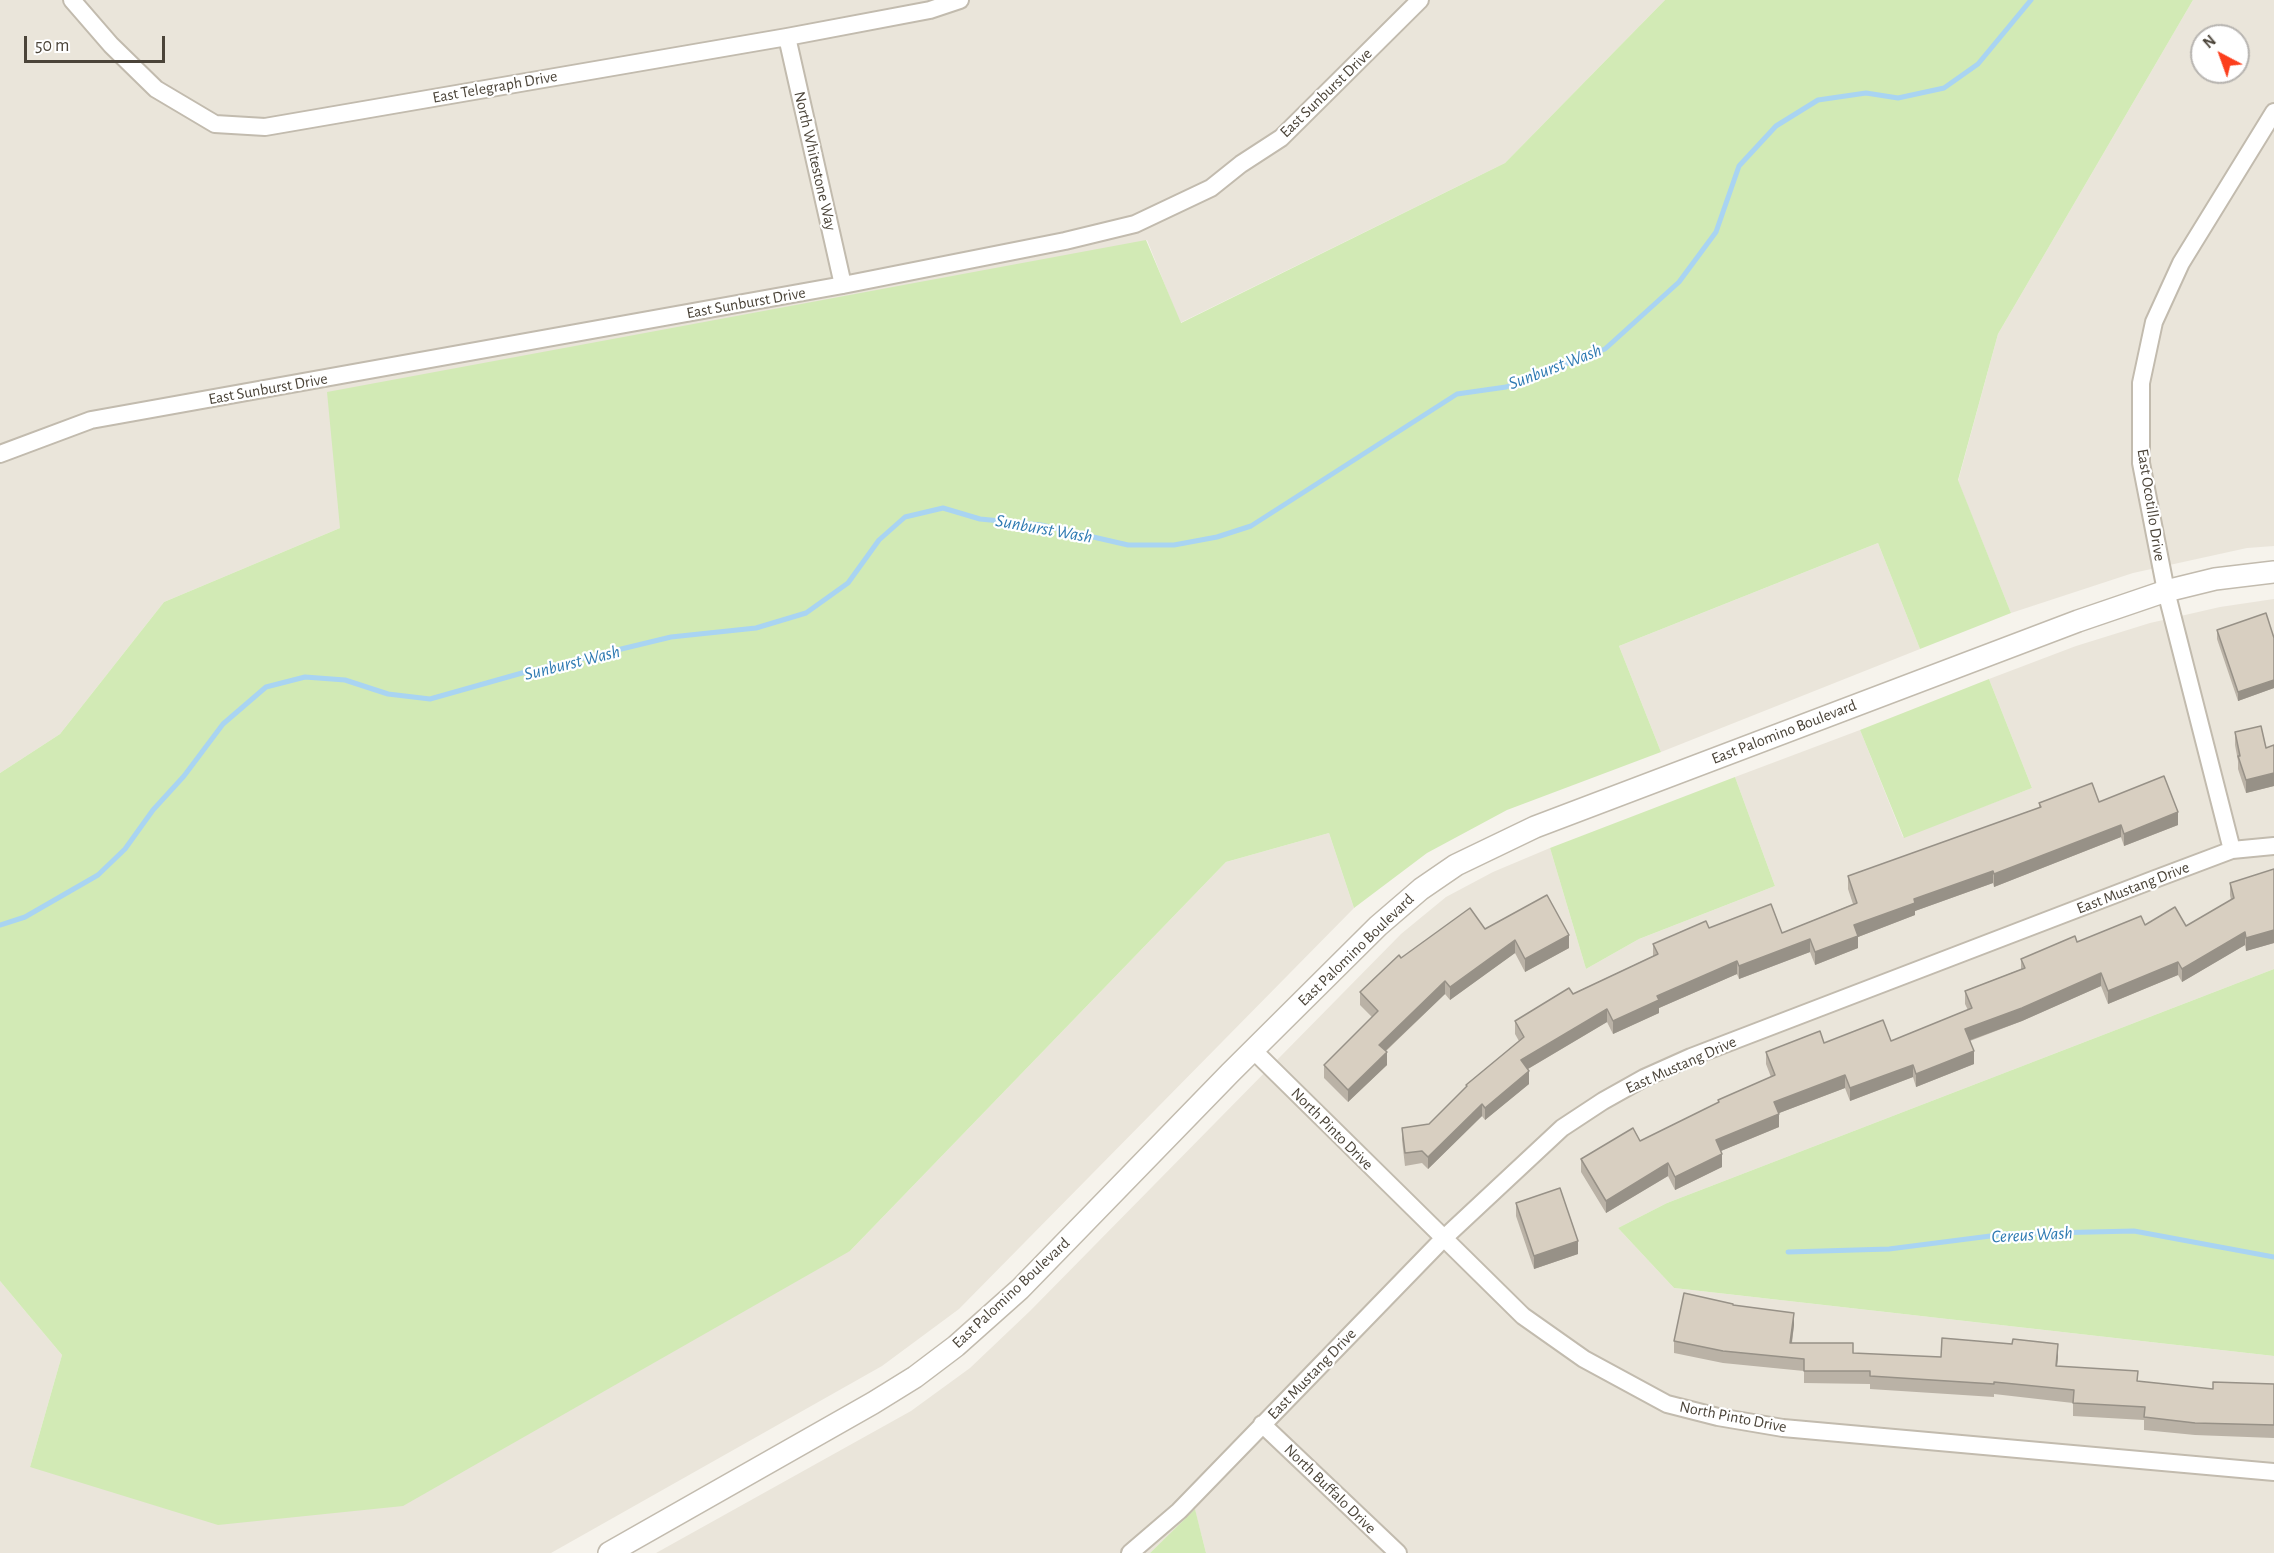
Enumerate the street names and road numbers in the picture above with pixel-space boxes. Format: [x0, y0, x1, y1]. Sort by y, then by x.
street label: East Sunburst Drive [1276, 44, 1376, 142]
street label: East Telegraph Drive [431, 67, 559, 107]
street label: North Whitestone Way [790, 90, 840, 232]
street label: East Sunburst Drive [685, 283, 807, 323]
street label: East Sunburst Drive [207, 369, 329, 409]
street label: East Ocotillo Drive [2133, 448, 2169, 562]
street label: East Palomino Boulevard [1709, 695, 1859, 769]
street label: East Mustang Drive [2074, 858, 2192, 918]
street label: East Palomino Boulevard [1294, 890, 1418, 1010]
street label: East Mustang Drive [1623, 1032, 1739, 1098]
street label: North Pinto Drive [1287, 1084, 1377, 1174]
street label: East Palomino Boulevard [948, 1234, 1074, 1352]
street label: East Mustang Drive [1264, 1324, 1360, 1424]
street label: North Pinto Drive [1678, 1397, 1788, 1437]
street label: North Buffalo Drive [1280, 1440, 1380, 1538]

